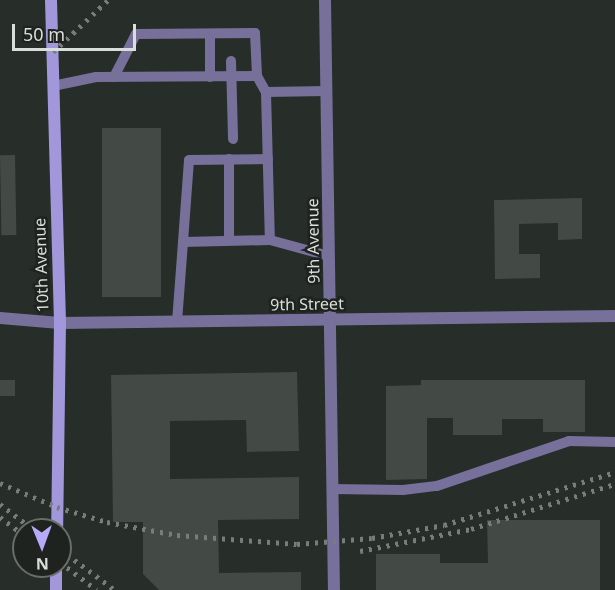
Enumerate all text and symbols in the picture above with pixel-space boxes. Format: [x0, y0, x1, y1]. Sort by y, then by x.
scale bar [15, 12, 140, 50]
text: 50 m [23, 22, 65, 46]
street label: 9th Avenue [303, 198, 323, 284]
street label: 10th Avenue [30, 218, 52, 312]
street label: 9th Street [270, 294, 344, 314]
north arrow [12, 518, 72, 578]
text: N [36, 553, 49, 575]

